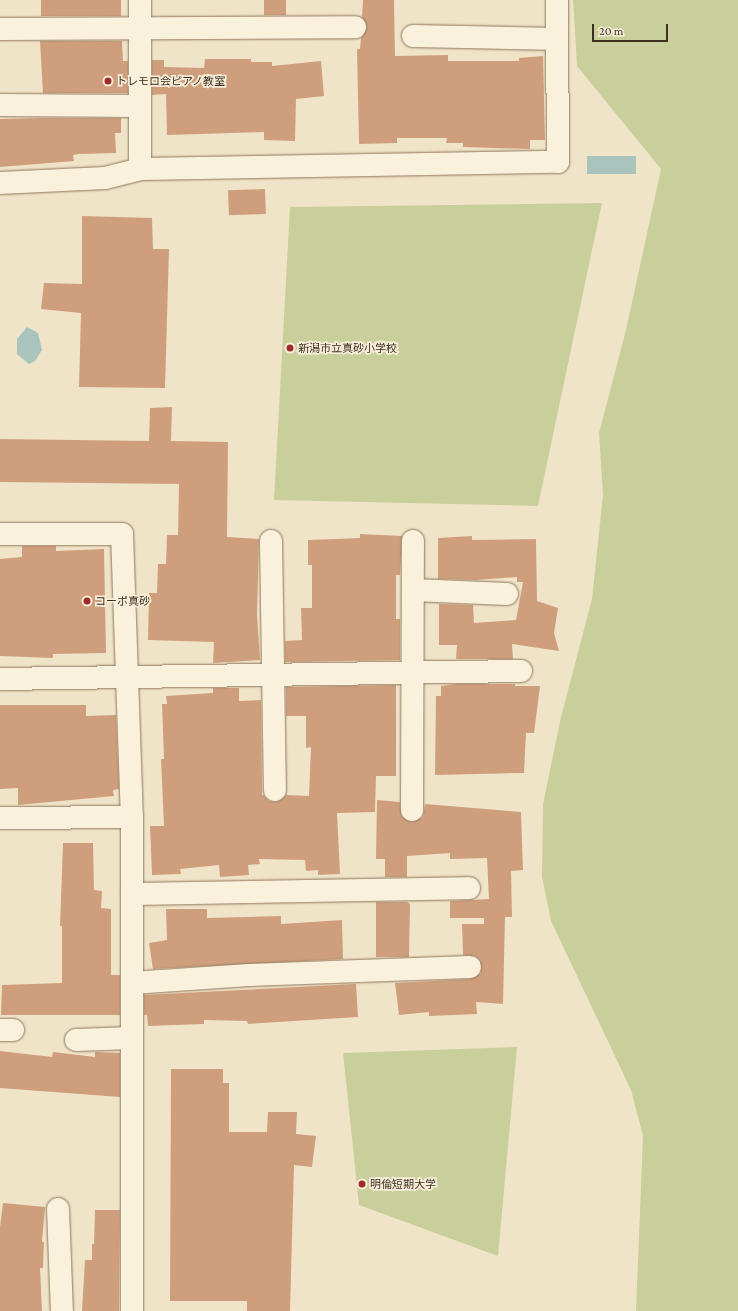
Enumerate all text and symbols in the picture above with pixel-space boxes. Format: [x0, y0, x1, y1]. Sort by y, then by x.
scale bar [594, 16, 670, 42]
text: 20 m [599, 24, 623, 38]
place label: トレモロ会ピアノ教室 [116, 74, 226, 88]
marker: トレモロ会ピアノ教室 [103, 76, 113, 86]
place label: 新潟市立真砂小学校 [298, 341, 397, 355]
marker: 新潟市立真砂小学校 [285, 343, 295, 353]
place label: コーポ真砂 [95, 594, 150, 608]
marker: コーポ真砂 [82, 596, 92, 606]
place label: 明倫短期大学 [370, 1177, 436, 1191]
marker: 明倫短期大学 [357, 1179, 367, 1189]

